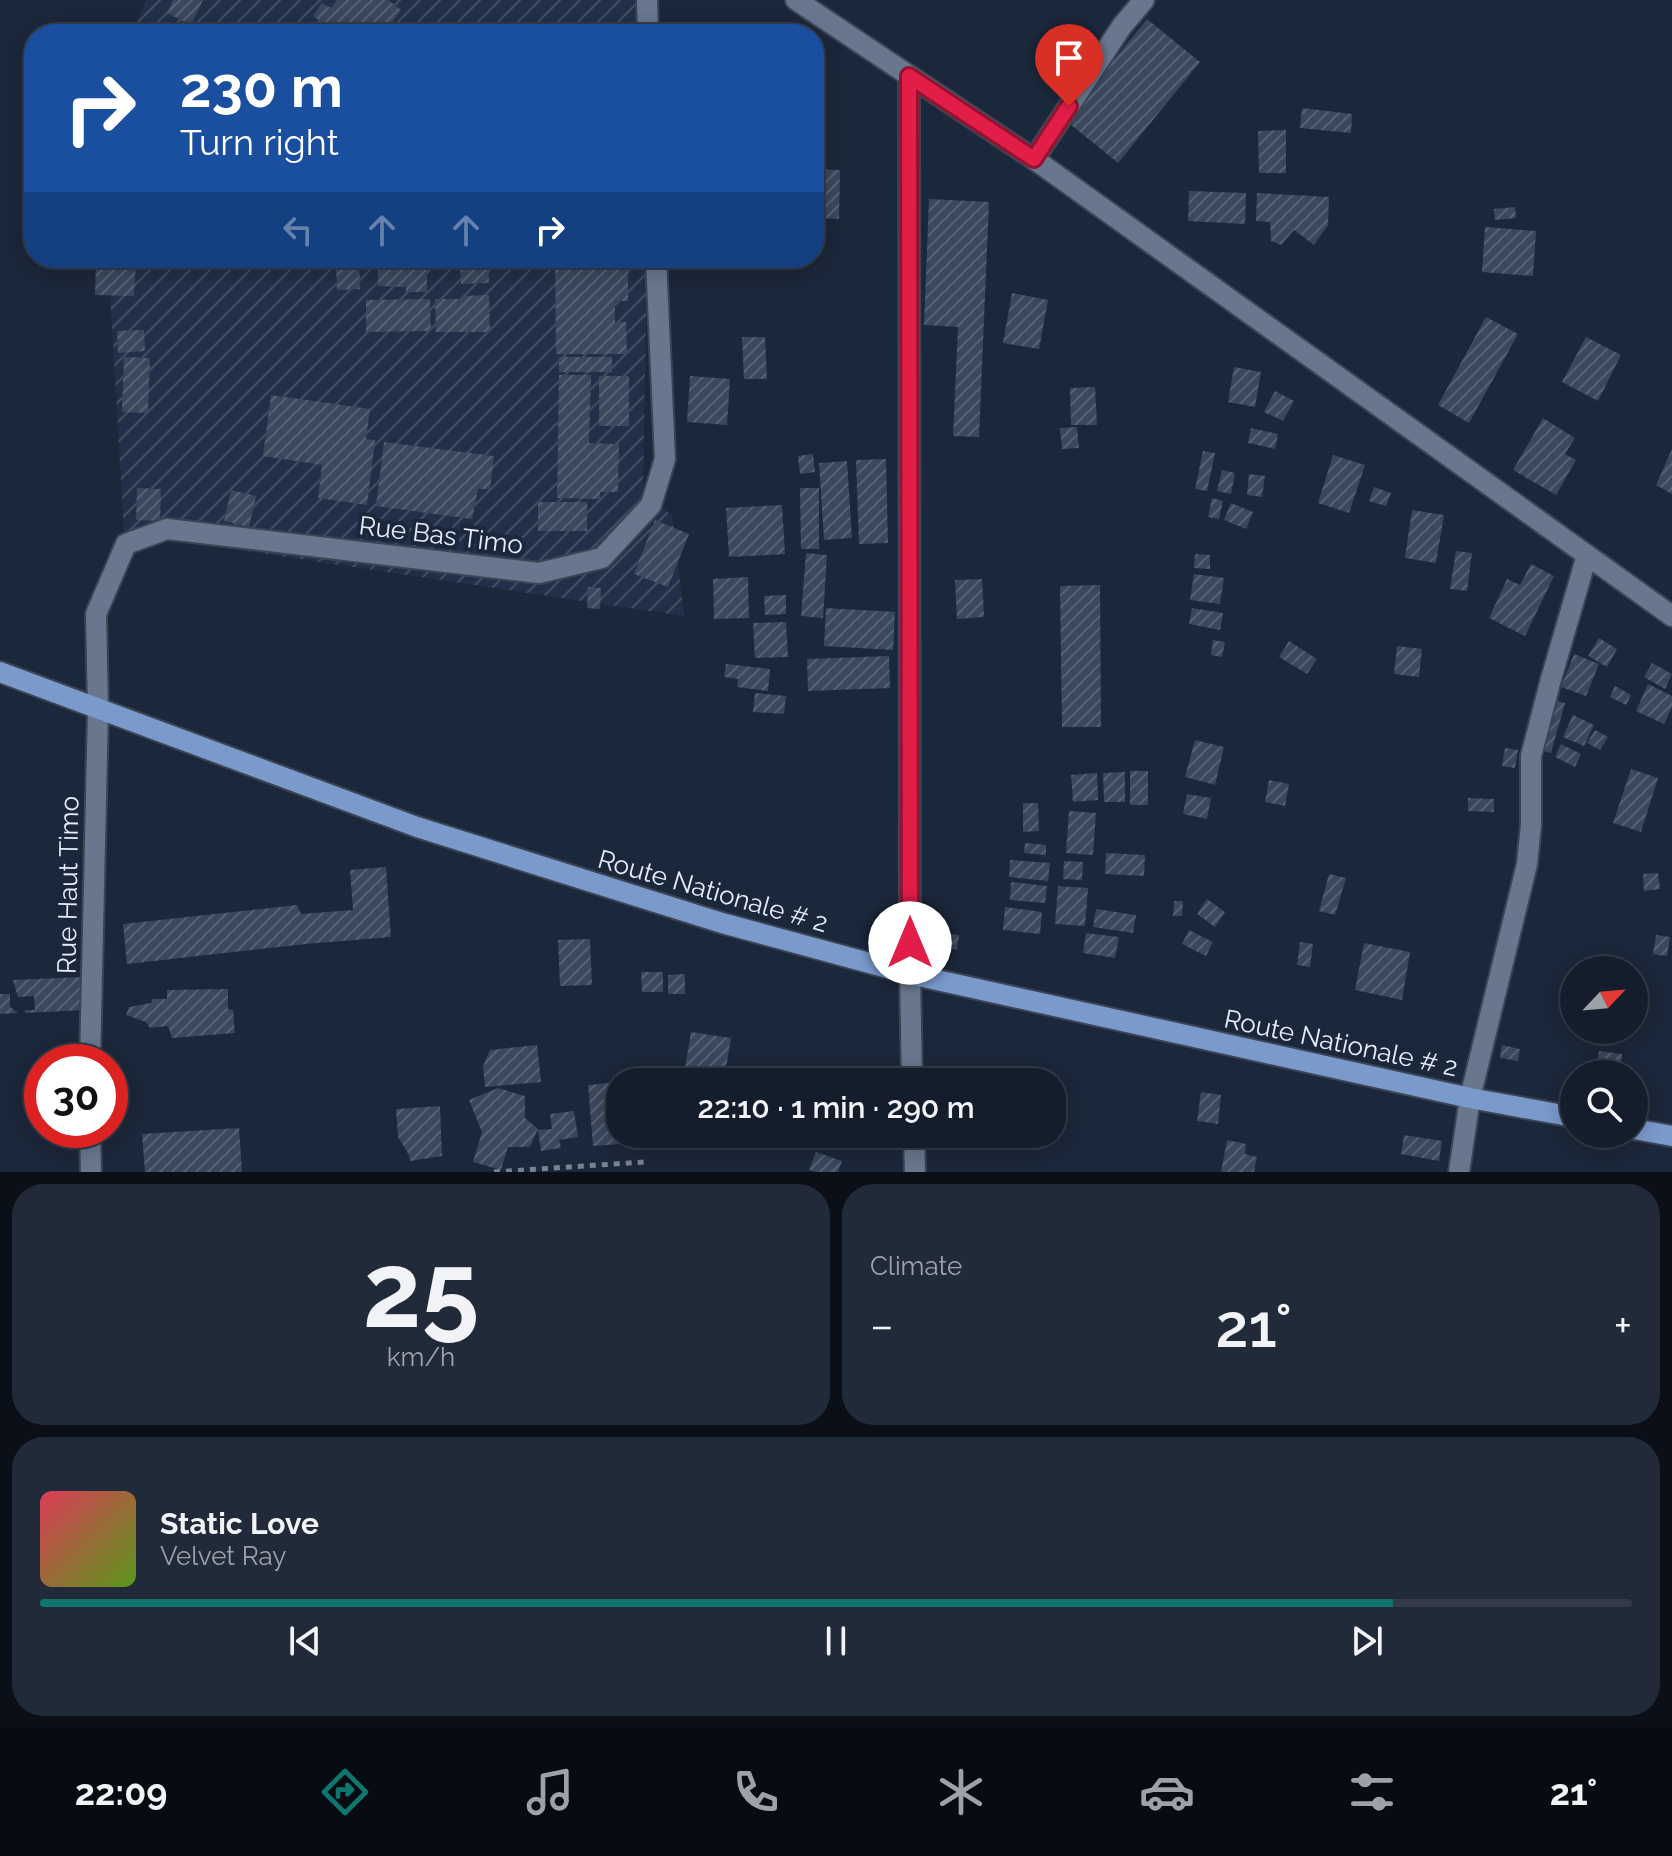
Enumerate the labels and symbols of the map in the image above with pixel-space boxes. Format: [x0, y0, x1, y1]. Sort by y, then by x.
pin [1035, 24, 1103, 106]
street label: Rue Bas Timo [357, 510, 525, 560]
street label: Rue Haut Timo [51, 796, 85, 974]
street label: Route Nationale # 2 [595, 844, 831, 938]
position arrow [868, 901, 952, 985]
north arrow [1560, 956, 1648, 1044]
street label: Route Nationale # 2 [1222, 1004, 1460, 1082]
speed limit sign: 30 [24, 1044, 128, 1148]

